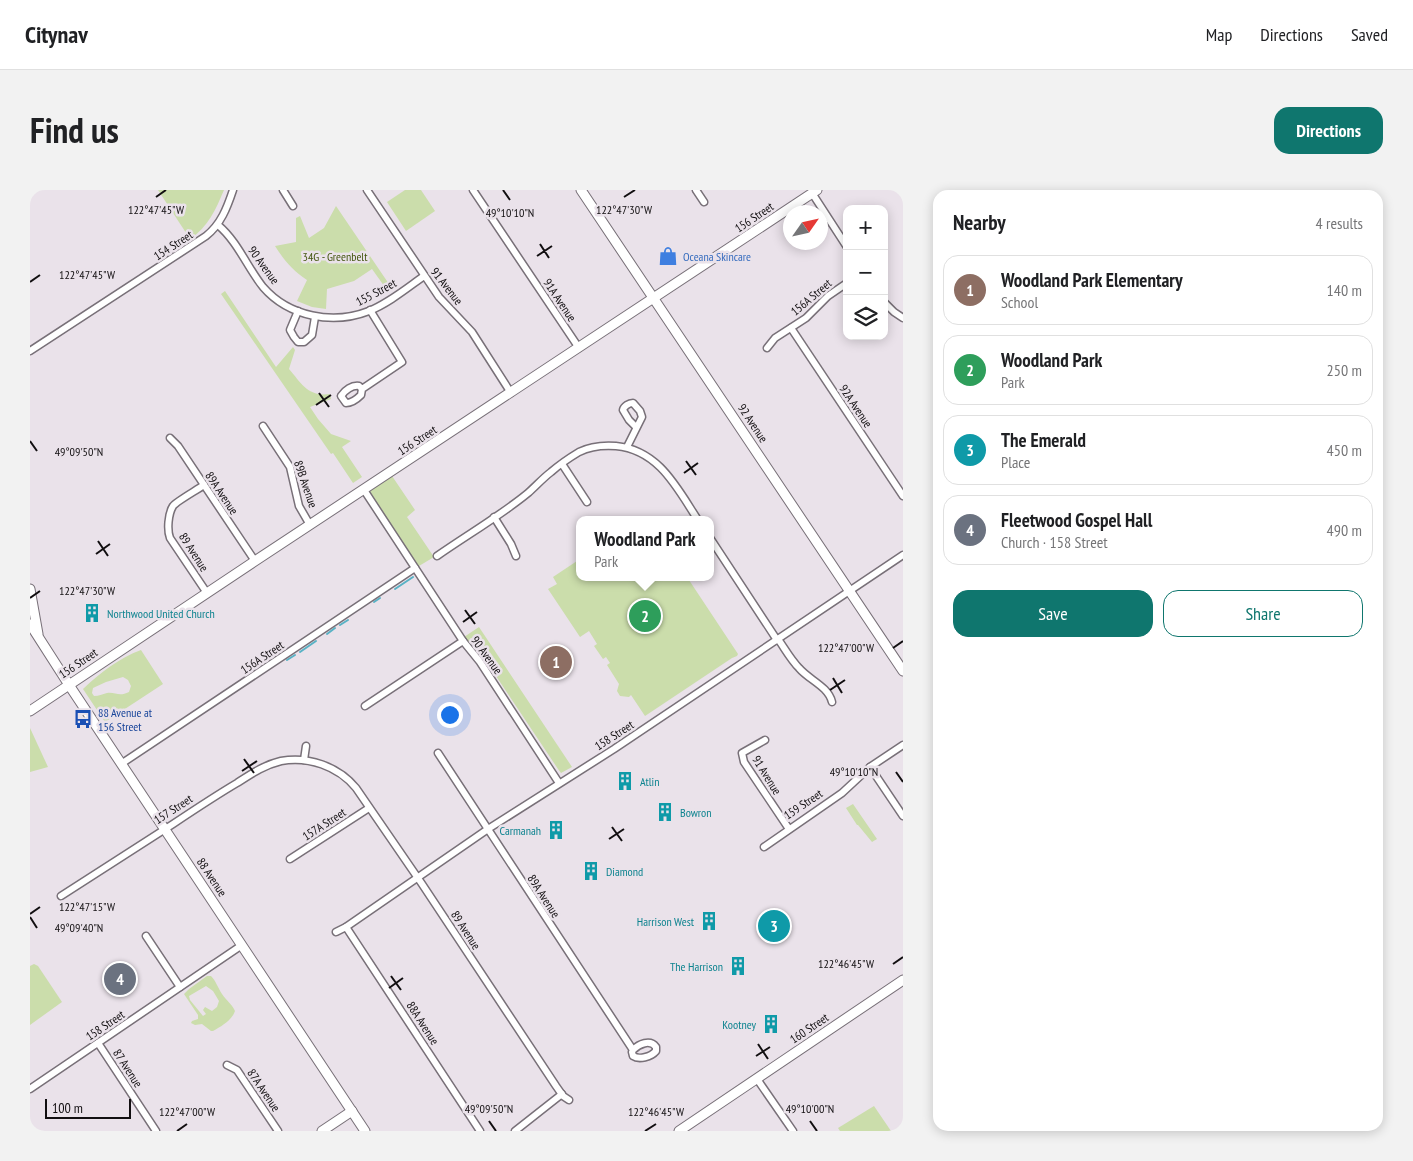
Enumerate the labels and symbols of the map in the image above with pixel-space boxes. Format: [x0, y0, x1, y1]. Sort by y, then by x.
street label: 156 Street [732, 198, 777, 235]
text: 122°47'45"W [128, 202, 184, 217]
text: 122°47'30"W [596, 202, 652, 217]
text: 49°10'10"N [486, 205, 534, 220]
north arrow [783, 205, 828, 250]
street label: 154 Street [151, 226, 196, 263]
street label: 90 Avenue [245, 243, 283, 287]
shop icon: Oceana Skincare [657, 245, 679, 267]
park label: 34G - Greenbelt [303, 249, 368, 264]
place label: Oceana Skincare [683, 249, 751, 264]
street label: 91 Avenue [428, 264, 466, 308]
text: 122°47'45"W [59, 267, 115, 282]
street label: 155 Street [353, 275, 399, 309]
street label: 156A Street [787, 275, 835, 318]
street label: 91A Avenue [540, 276, 580, 324]
street label: 92A Avenue [836, 382, 876, 430]
street label: 92 Avenue [735, 401, 771, 445]
street label: 156 Street [395, 421, 440, 458]
text: 49°09'50"N [55, 444, 103, 459]
street label: 89B Avenue [291, 458, 321, 510]
street label: 89A Avenue [202, 469, 242, 517]
street label: 89 Avenue [176, 530, 212, 574]
text: 122°47'30"W [59, 583, 115, 598]
pin: 2 [629, 597, 661, 635]
building icon: Northwood United Church [81, 602, 103, 624]
place label: Northwood United Church [107, 606, 215, 621]
street label: 90 Avenue [468, 633, 506, 677]
street label: 156A Street [238, 637, 287, 677]
text: 122°47'00"W [818, 640, 874, 655]
pin: 1 [540, 643, 572, 681]
street label: 156 Street [56, 644, 101, 681]
your location [437, 702, 463, 728]
place label: 88 Avenue at 156 Street [98, 705, 153, 734]
bus stop icon: 88 Avenue at 156 Street [72, 708, 94, 730]
street label: 158 Street [592, 716, 637, 753]
street label: 91 Avenue [749, 753, 785, 797]
text: 49°10'10"N [830, 764, 878, 779]
building icon: Atlin [614, 770, 636, 792]
place label: Atlin [640, 774, 659, 789]
street label: 159 Street [781, 785, 826, 822]
street label: 157 Street [151, 791, 196, 827]
building icon: Bowron [654, 801, 676, 823]
street label: 157A Street [300, 804, 349, 844]
place label: Bowron [680, 805, 712, 820]
building icon: Carmanah [545, 819, 567, 841]
place label: Carmanah [500, 823, 541, 838]
street label: 88 Avenue [194, 855, 230, 899]
building icon: Diamond [580, 860, 602, 882]
place label: Diamond [606, 864, 643, 879]
street label: 89A Avenue [524, 872, 564, 921]
text: 122°47'15"W [59, 899, 115, 914]
pin: 3 [758, 907, 790, 945]
street label: 89 Avenue [448, 908, 484, 952]
building icon: Harrison West [698, 910, 720, 932]
place label: Harrison West [637, 914, 695, 929]
text: 49°09'40"N [55, 920, 103, 935]
building icon: The Harrison [727, 955, 749, 977]
text: 122°46'45"W [818, 956, 874, 971]
place label: The Harrison [670, 959, 723, 974]
pin: 4 [104, 960, 136, 998]
street label: 88A Avenue [403, 999, 443, 1048]
street label: 158 Street [83, 1006, 128, 1043]
street label: 160 Street [787, 1009, 832, 1046]
building icon: Kootney [760, 1013, 782, 1035]
place label: Kootney [722, 1017, 756, 1032]
street label: 87 Avenue [110, 1046, 146, 1090]
street label: 87A Avenue [244, 1066, 284, 1114]
scale bar [45, 1096, 131, 1119]
text: 49°09'50"N [465, 1101, 513, 1116]
text: 49°10'00"N [786, 1101, 834, 1116]
text: 122°47'00"W [159, 1104, 215, 1119]
text: 122°46'45"W [628, 1104, 684, 1119]

